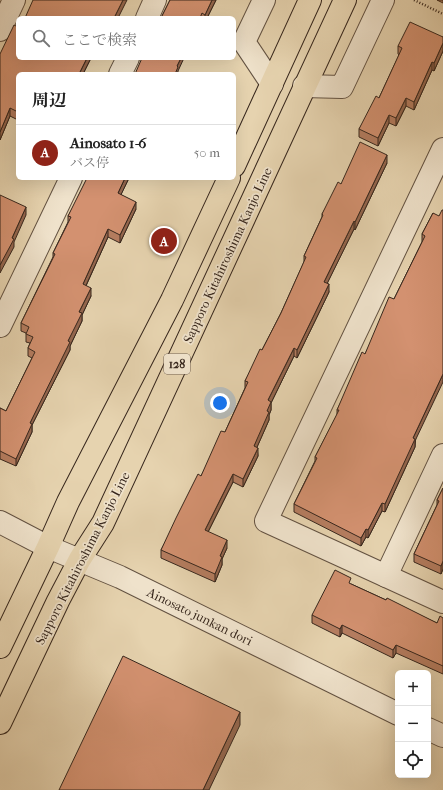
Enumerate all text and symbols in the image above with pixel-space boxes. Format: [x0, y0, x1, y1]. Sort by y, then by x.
search box [16, 16, 236, 60]
icon: search [30, 27, 52, 49]
text: ここで検索 [62, 31, 137, 49]
text: 周辺 [32, 90, 66, 110]
text: Ainosato 1-6 [70, 134, 146, 152]
text: A [41, 145, 49, 160]
text: 50 m [194, 145, 220, 160]
text: バス停 [70, 155, 109, 170]
street label: Sapporo Kitahiroshima Kanjo Line [180, 165, 275, 345]
pin: A [151, 226, 177, 256]
road number: 128 [164, 354, 190, 374]
your location [210, 393, 230, 413]
street label: Sapporo Kitahiroshima Kanjo Line [32, 469, 133, 647]
street label: Ainosato junkan dori [144, 584, 255, 649]
map controls [395, 670, 431, 778]
button: + [395, 670, 431, 706]
button: − [395, 706, 431, 742]
button: locate [395, 742, 431, 778]

